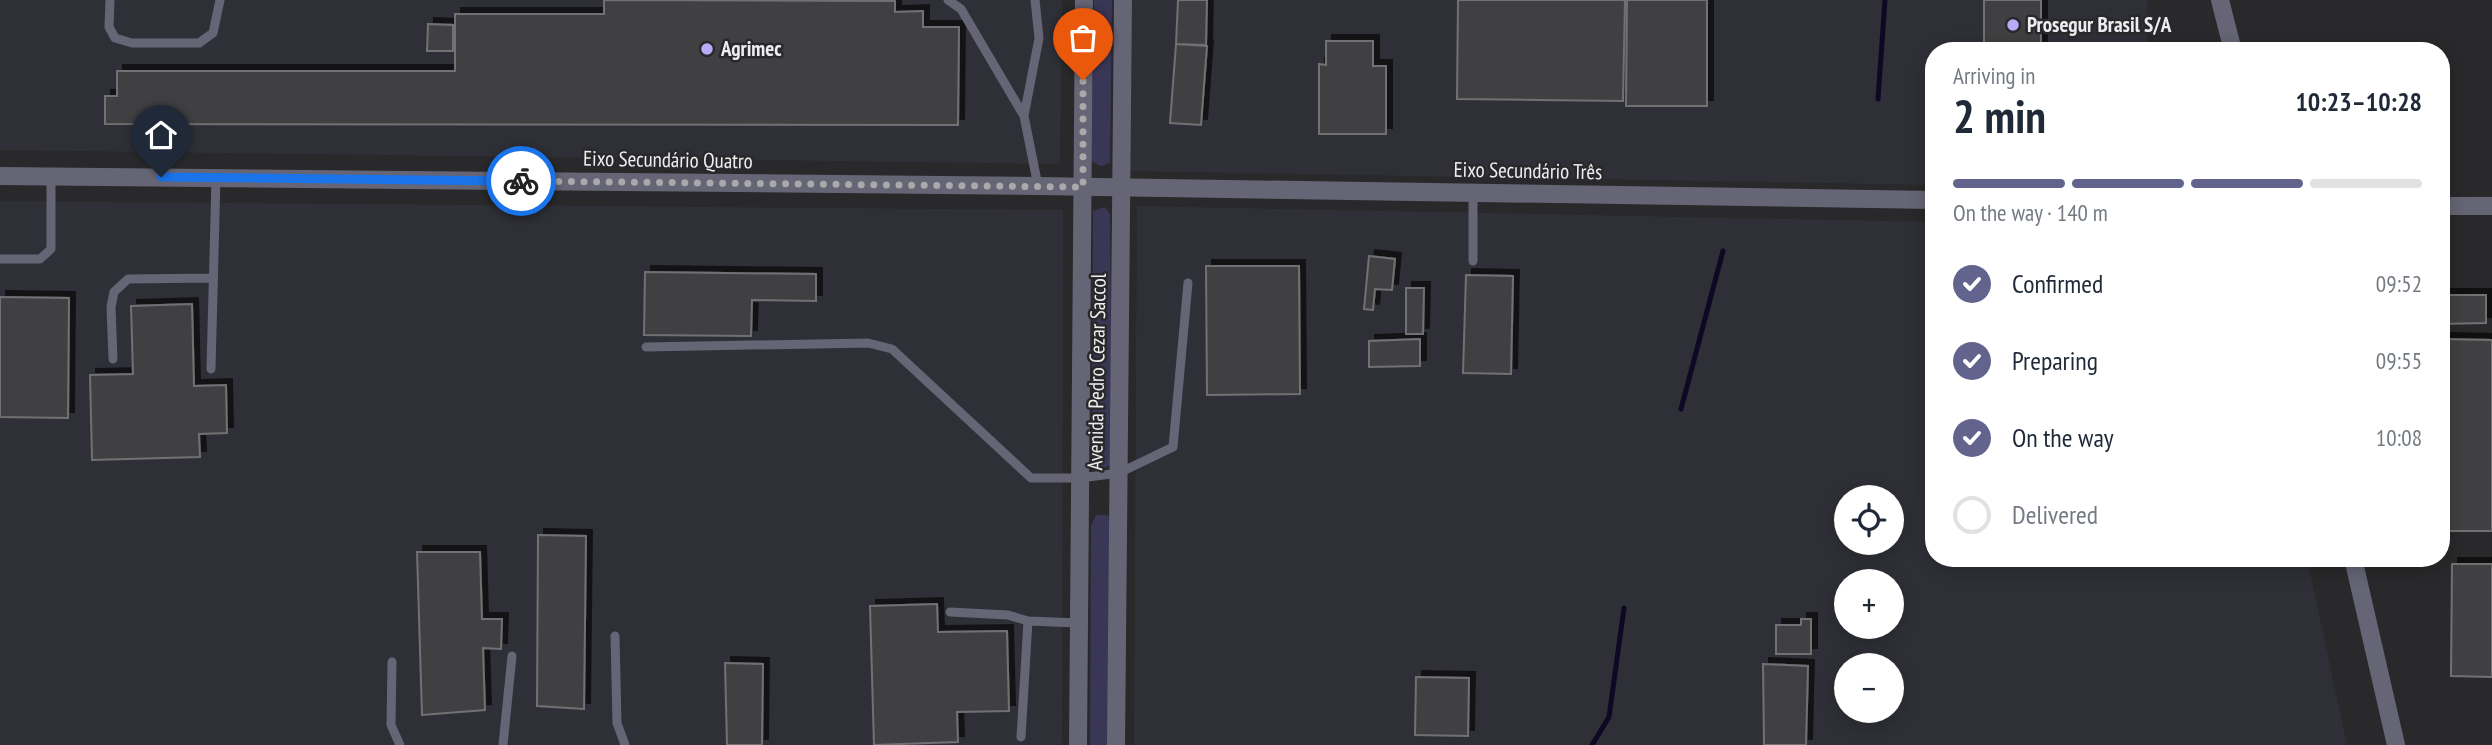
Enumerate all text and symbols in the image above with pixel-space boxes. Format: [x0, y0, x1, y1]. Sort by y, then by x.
pin [1053, 8, 1113, 80]
place label: Prosegur Brasil S/A [2027, 11, 2172, 38]
marker: Prosegur Brasil S/A [2005, 17, 2021, 33]
icon: bag [1064, 19, 1102, 57]
place label: Agrimec [720, 35, 782, 62]
marker: Agrimec [699, 41, 715, 57]
text: Arriving in [1953, 61, 2035, 90]
text: 10:23–10:28 [2295, 85, 2422, 118]
text: 2 min [1953, 86, 2046, 146]
pin [131, 105, 191, 177]
icon: home [142, 116, 180, 154]
street label: Eixo Secundário Quatro [583, 145, 753, 174]
courier [486, 146, 556, 216]
street label: Eixo Secundário Três [1454, 156, 1603, 185]
icon: bike [502, 162, 540, 200]
text: On the way · 140 m [1953, 198, 2108, 227]
icon: check [1953, 265, 1991, 303]
text: Confirmed [2012, 267, 2103, 300]
text: 09:52 [2376, 269, 2422, 298]
street label: Avenida Pedro Cezar Saccol [1081, 273, 1112, 471]
icon: check [1953, 342, 1991, 380]
text: Preparing [2012, 344, 2098, 377]
text: 09:55 [2376, 346, 2422, 375]
icon: check [1953, 419, 1991, 457]
text: On the way [2012, 421, 2114, 454]
text: 10:08 [2376, 423, 2422, 452]
map controls [1834, 485, 1904, 723]
button: locate [1834, 485, 1904, 555]
text: Delivered [2012, 498, 2098, 531]
button: + [1834, 569, 1904, 639]
button: − [1834, 653, 1904, 723]

